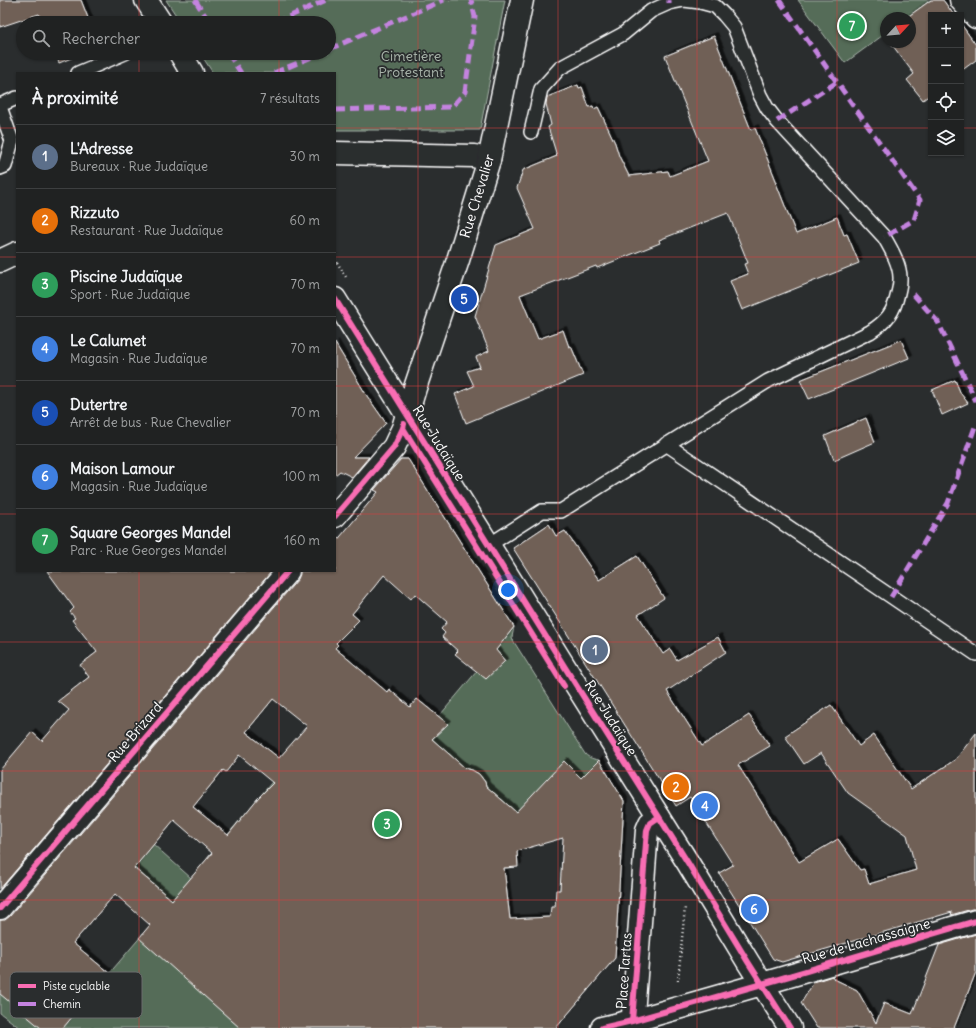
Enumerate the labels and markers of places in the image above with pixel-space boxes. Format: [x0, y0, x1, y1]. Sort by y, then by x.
pin: 7 [839, 11, 865, 41]
pin: 5 [451, 284, 477, 314]
pin: 1 [582, 635, 608, 665]
pin: 2 [663, 772, 689, 802]
pin: 4 [692, 791, 718, 821]
pin: 3 [374, 809, 400, 839]
pin: 6 [741, 894, 767, 924]

